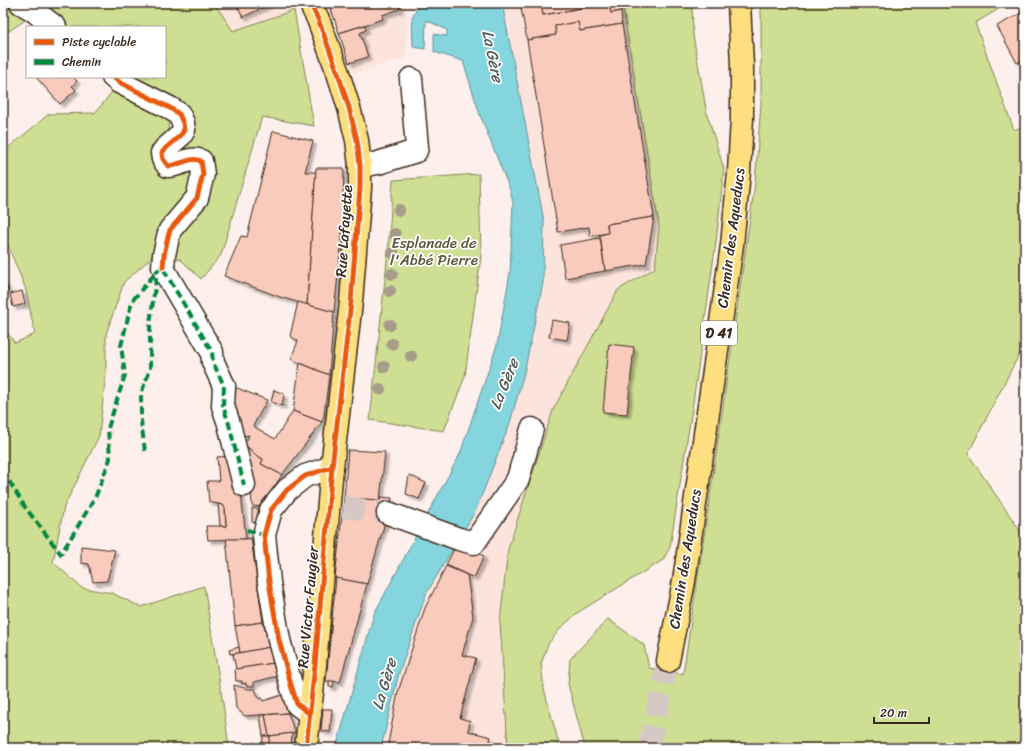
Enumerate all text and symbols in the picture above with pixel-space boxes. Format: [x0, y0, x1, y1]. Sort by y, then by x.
legend [26, 26, 166, 78]
water label: La Gère [473, 27, 513, 86]
text: Piste cyclable [62, 31, 136, 53]
text: Chemin [62, 51, 101, 73]
street label: Chemin des Aqueducs [710, 166, 753, 310]
street label: Rue Lafayette [328, 184, 360, 278]
park label: Esplanade de l'Abbé Pierre [390, 230, 478, 273]
road number: D 41 [701, 321, 737, 345]
water label: La Gère [481, 353, 528, 414]
street label: Chemin des Aqueducs [661, 486, 709, 631]
street label: Rue Victor Faugier [290, 544, 326, 669]
water label: La Gère [363, 653, 406, 713]
scale bar [874, 699, 929, 725]
text: 20 m [880, 702, 907, 724]

